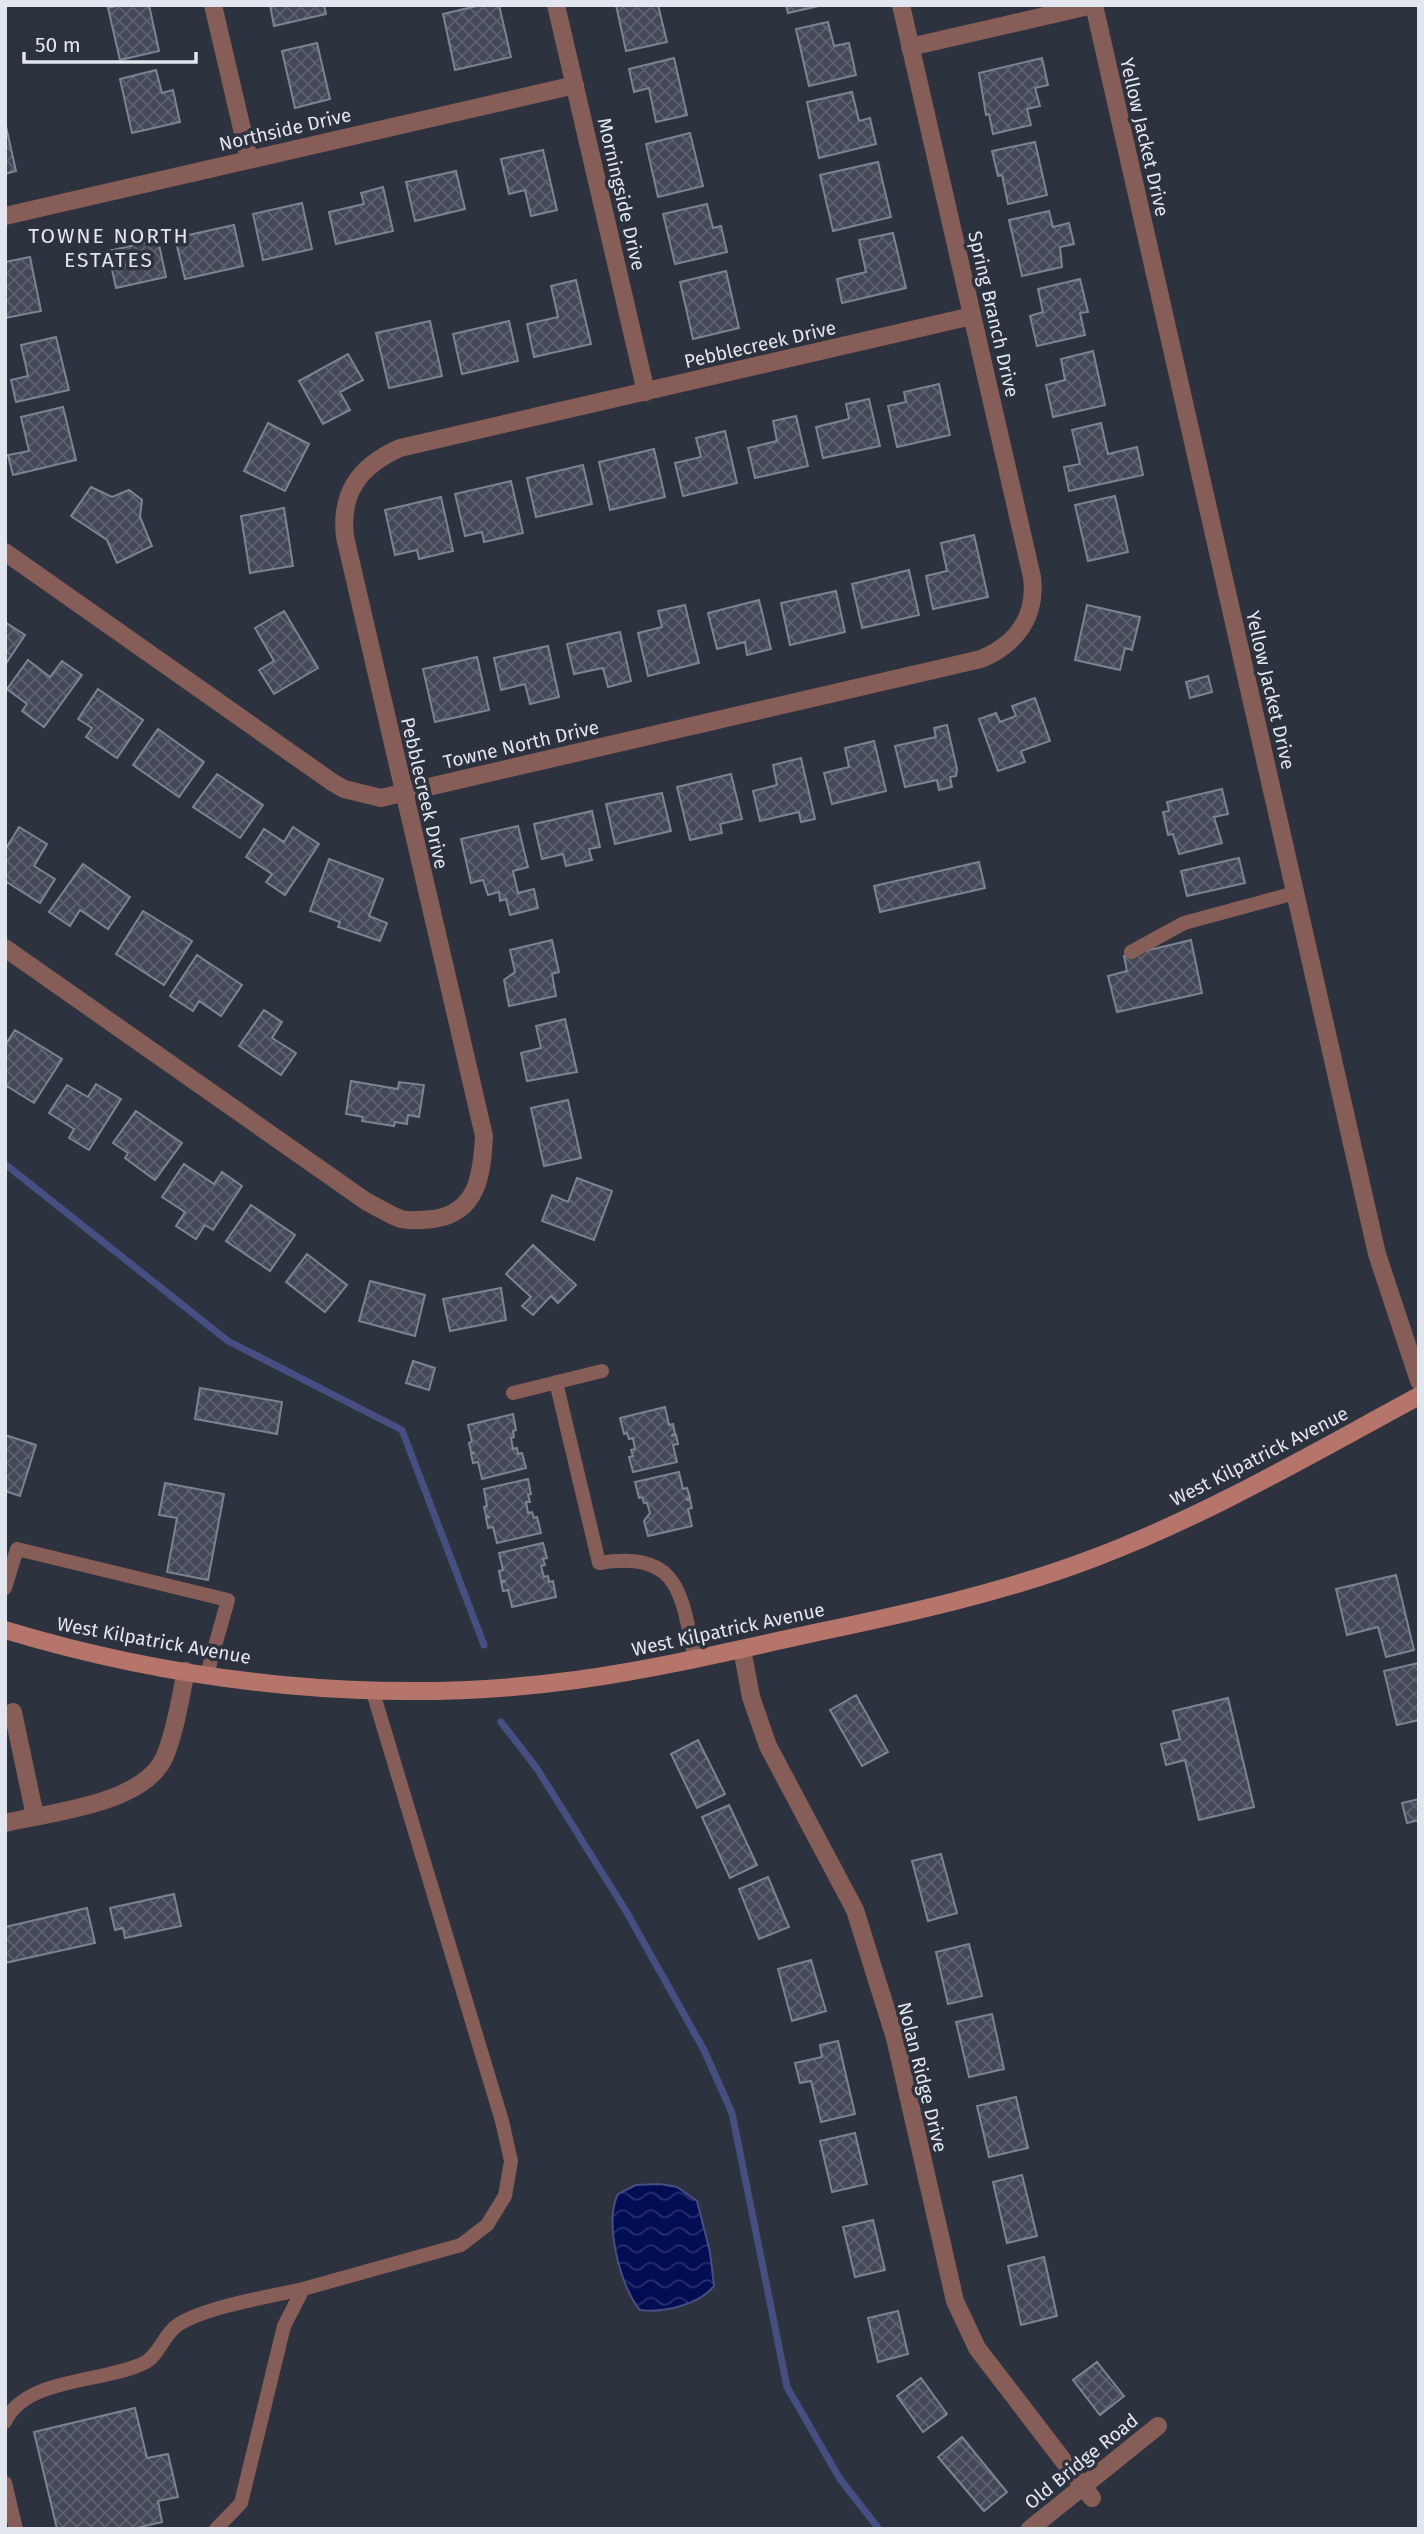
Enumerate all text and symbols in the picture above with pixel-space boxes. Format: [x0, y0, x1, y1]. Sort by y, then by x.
scale bar [24, 21, 196, 65]
text: 50 m [35, 32, 81, 58]
street label: Yellow Jacket Drive [1115, 56, 1174, 219]
street label: Northside Drive [217, 103, 353, 156]
street label: Morningside Drive [593, 115, 650, 273]
district label: TOWNE NORTH ESTATES [28, 223, 190, 273]
street label: Spring Branch Drive [963, 229, 1024, 399]
street label: Pebblecreek Drive [682, 316, 838, 373]
street label: Yellow Jacket Drive [1241, 609, 1300, 772]
street label: Pebblecreek Drive [396, 715, 453, 871]
street label: Towne North Drive [441, 715, 601, 774]
street label: West Kilpatrick Avenue [1166, 1402, 1352, 1511]
street label: West Kilpatrick Avenue [630, 1598, 827, 1661]
street label: West Kilpatrick Avenue [55, 1612, 253, 1669]
street label: Nolan Ridge Drive [893, 2000, 952, 2155]
street label: Old Bridge Road [1020, 2409, 1143, 2514]

